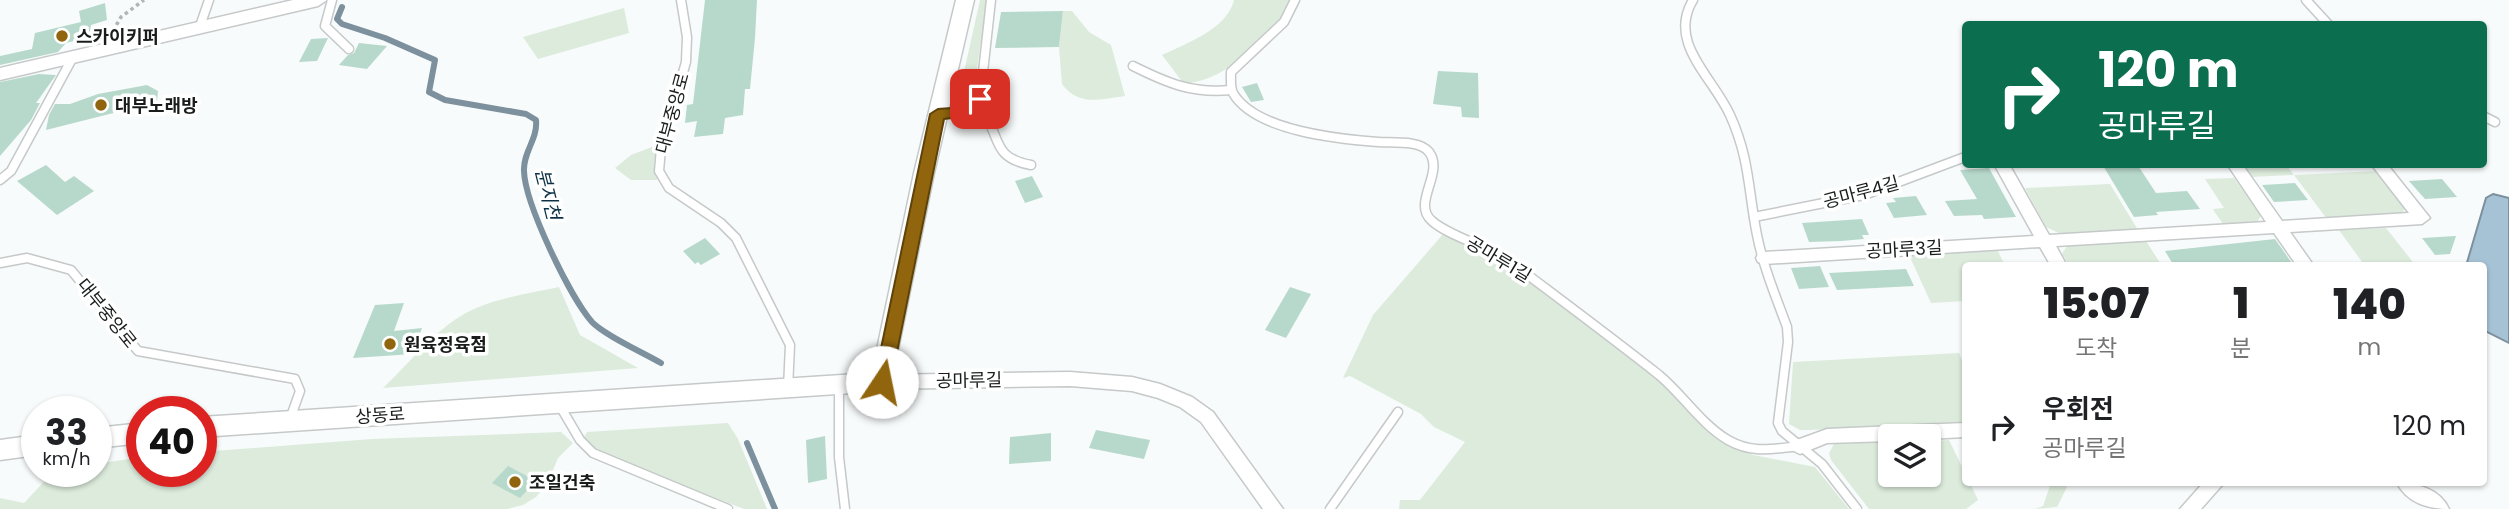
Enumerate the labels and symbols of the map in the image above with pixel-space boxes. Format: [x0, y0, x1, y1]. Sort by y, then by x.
place label: 스카이키퍼 [76, 24, 159, 49]
marker: 스카이키퍼 [54, 28, 70, 44]
pin [950, 69, 1010, 129]
street label: 대부중앙로 [649, 70, 695, 156]
place label: 대부노래방 [115, 93, 198, 118]
marker: 대부노래방 [93, 97, 109, 113]
water label: 분지천 [529, 165, 568, 224]
street label: 공마루4길 [1820, 170, 1902, 214]
street label: 공마루1길 [1462, 230, 1536, 288]
street label: 공마루3길 [1865, 235, 1943, 263]
street label: 대부중앙로 [71, 273, 143, 353]
place label: 원육정육점 [404, 332, 487, 357]
marker: 원육정육점 [382, 336, 398, 352]
position arrow [845, 345, 919, 419]
street label: 공마루길 [936, 367, 1002, 393]
speed limit sign: 40 [126, 396, 217, 487]
street label: 상동로 [354, 401, 406, 429]
place label: 조일건축 [529, 470, 595, 495]
marker: 조일건축 [507, 474, 523, 490]

